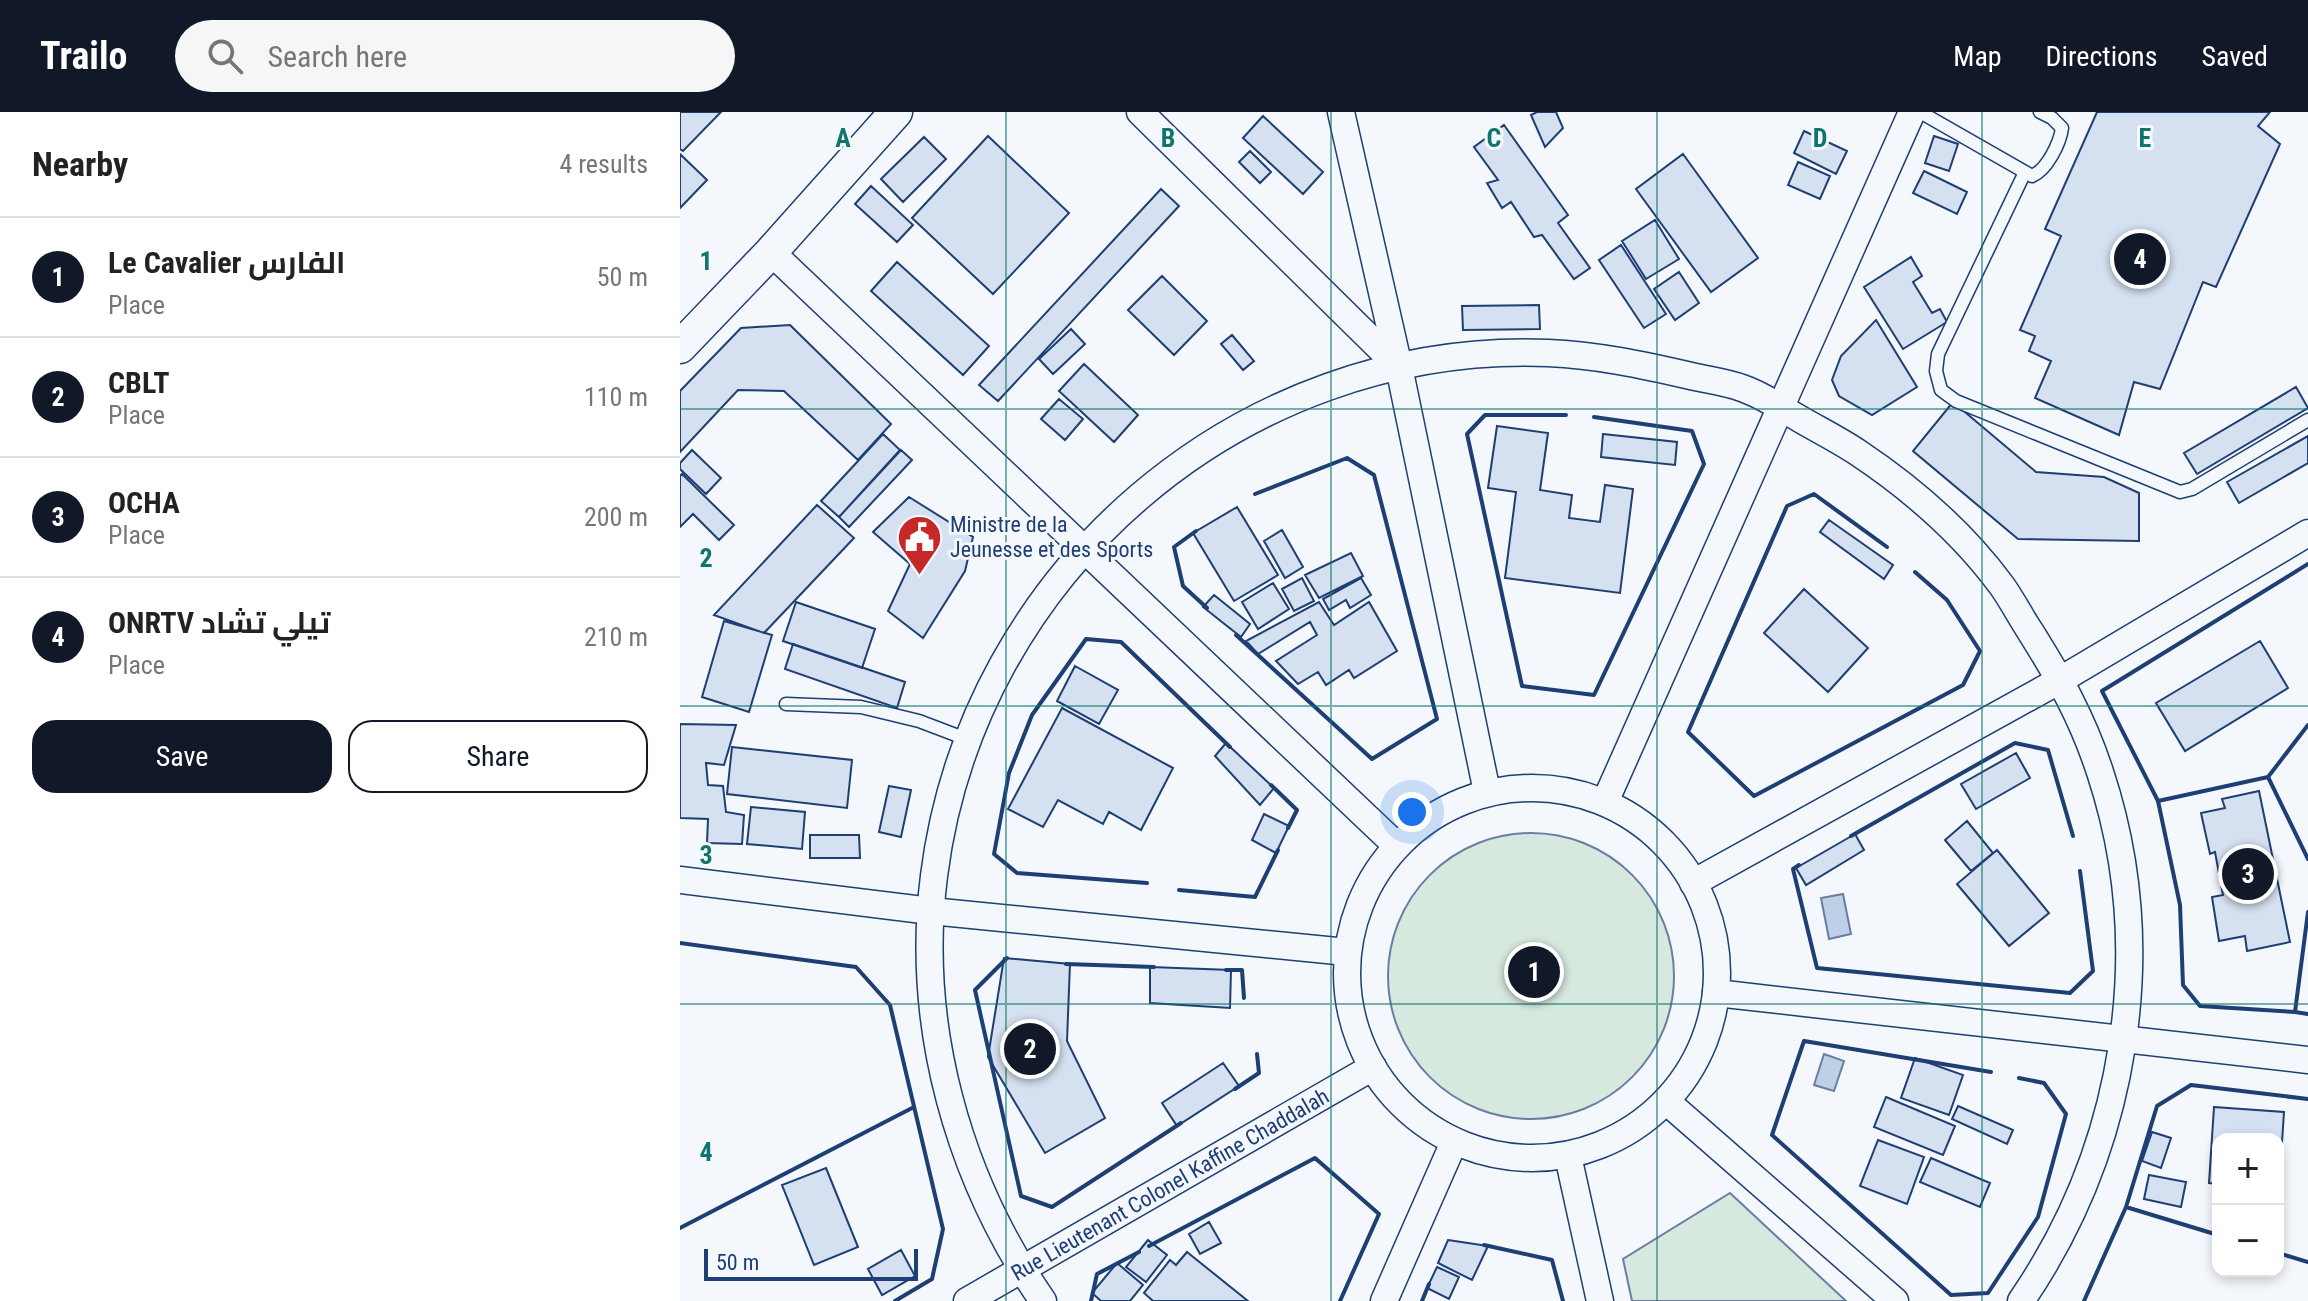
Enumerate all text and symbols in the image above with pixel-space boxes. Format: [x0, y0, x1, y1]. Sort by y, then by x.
search box [175, 20, 735, 92]
text: Trailo [40, 34, 127, 78]
icon: search [203, 34, 247, 78]
text: Search here [267, 39, 407, 74]
text: Map [1953, 40, 2002, 73]
text: Directions [2046, 40, 2157, 73]
text: Saved [2201, 40, 2268, 73]
text: A [835, 123, 851, 153]
text: B [1161, 123, 1175, 153]
text: C [1487, 123, 1502, 153]
text: D [1813, 123, 1827, 153]
text: E [2139, 123, 2152, 153]
text: Nearby [32, 144, 128, 184]
text: 4 results [559, 149, 648, 179]
pin: 4 [2114, 229, 2166, 289]
text: Le Cavalier الفارس [108, 245, 345, 280]
text: 1 [699, 246, 713, 276]
text: 1 [51, 262, 65, 292]
text: 50 m [597, 262, 648, 292]
text: Place [108, 290, 165, 320]
text: CBLT [108, 365, 170, 400]
text: 2 [51, 382, 65, 412]
text: 110 m [584, 382, 648, 412]
text: Place [108, 400, 165, 430]
text: OCHA [108, 485, 180, 520]
text: 3 [51, 502, 65, 532]
text: 200 m [584, 502, 648, 532]
place label: Ministre de la Jeunesse et des Sports [950, 512, 1153, 562]
public building icon: Ministre de la Jeunesse et des Sports [895, 513, 943, 576]
text: Place [108, 520, 165, 550]
text: 2 [699, 543, 713, 573]
text: ONRTV تيلي تشاد [108, 605, 330, 640]
text: 4 [51, 622, 65, 652]
text: 210 m [584, 622, 648, 652]
text: Place [108, 650, 165, 680]
button: Save [32, 720, 332, 793]
button: Share [348, 720, 648, 793]
your location [1392, 792, 1432, 832]
text: 3 [699, 840, 713, 870]
pin: 3 [2222, 844, 2274, 904]
pin: 1 [1508, 942, 1560, 1002]
pin: 2 [1004, 1019, 1056, 1079]
street label: Rue Lieutenant Colonel Kaffine Chaddalah [1006, 1083, 1333, 1285]
map controls [2212, 1133, 2284, 1277]
button: + [2212, 1133, 2284, 1205]
text: 4 [699, 1137, 713, 1167]
button: − [2212, 1205, 2284, 1277]
scale bar [704, 1245, 918, 1281]
text: 50 m [716, 1250, 759, 1275]

